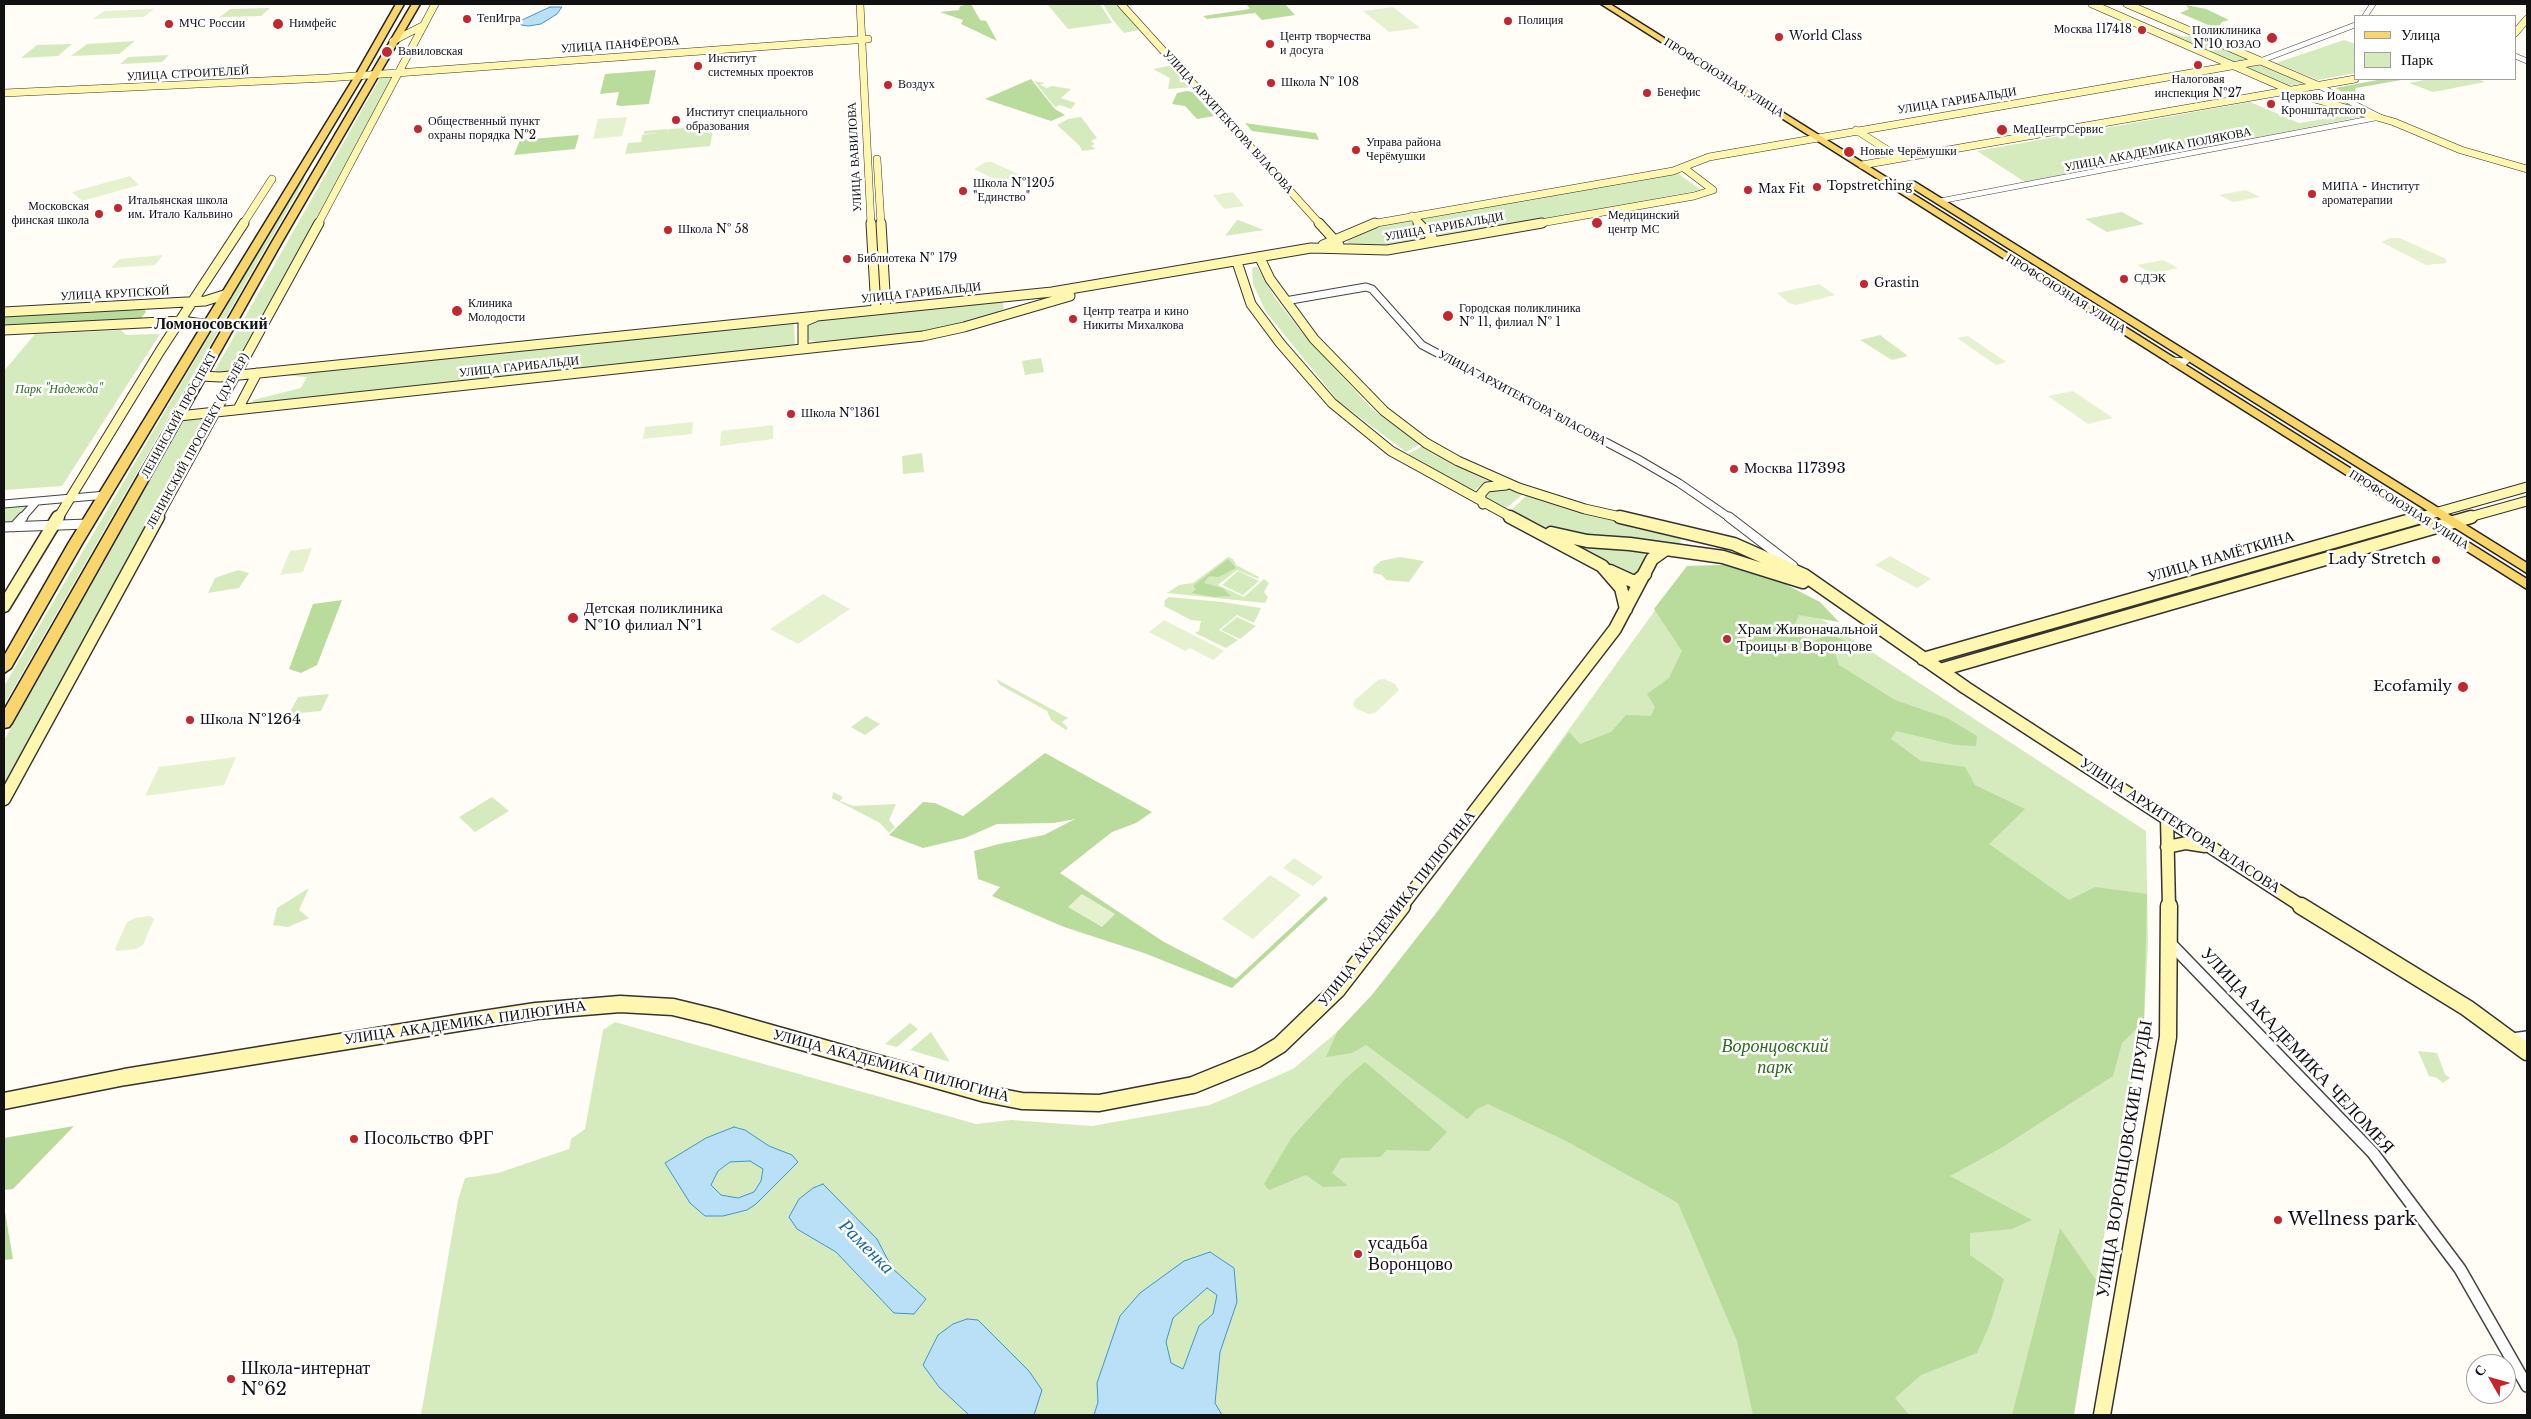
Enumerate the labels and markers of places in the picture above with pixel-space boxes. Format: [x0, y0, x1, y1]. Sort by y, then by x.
place label: ТепИгра [477, 12, 521, 26]
marker: ТепИгра [461, 13, 473, 25]
place label: Полиция [1518, 14, 1563, 28]
marker: Полиция [1502, 15, 1514, 27]
place label: МЧС России [179, 17, 245, 31]
marker: Нимфейс [271, 17, 285, 31]
place label: Нимфейс [289, 17, 337, 31]
marker: МЧС России [163, 18, 175, 30]
place label: Москва 117418 [2054, 23, 2132, 37]
marker: Москва 117418 [2136, 24, 2148, 36]
place label: Поликлиника №10 ЮЗАО [2192, 24, 2261, 52]
place label: Центр творчества и досуга [1280, 30, 1371, 58]
place label: World Class [1789, 30, 1862, 44]
marker: World Class [1773, 31, 1785, 43]
marker: Поликлиника №10 ЮЗАО [2265, 31, 2279, 45]
marker: Центр творчества и досуга [1264, 38, 1276, 50]
marker: Вавиловская [380, 45, 394, 59]
place label: Вавиловская [398, 45, 463, 59]
place label: Институт системных проектов [708, 52, 813, 80]
marker: Налоговая инспекция №27 [2192, 59, 2204, 71]
marker: Институт системных проектов [692, 60, 704, 72]
place label: Налоговая инспекция №27 [2155, 73, 2241, 101]
place label: Школа № 108 [1281, 76, 1359, 90]
marker: Школа № 108 [1265, 77, 1277, 89]
place label: Воздух [898, 78, 935, 92]
marker: Воздух [882, 79, 894, 91]
place label: Бенефис [1657, 86, 1701, 100]
marker: Бенефис [1641, 87, 1653, 99]
place label: Церковь Иоанна Кронштадтского [2281, 90, 2366, 118]
marker: Церковь Иоанна Кронштадтского [2265, 98, 2277, 110]
place label: Институт специального образования [686, 106, 808, 134]
marker: Институт специального образования [670, 114, 682, 126]
place label: Общественный пункт охраны порядка №2 [428, 115, 540, 143]
marker: Общественный пункт охраны порядка №2 [412, 123, 424, 135]
marker: МедЦентрСервис [1995, 123, 2009, 137]
place label: МедЦентрСервис [2013, 123, 2103, 137]
place label: Управа района Черёмушки [1366, 136, 1441, 164]
marker: Управа района Черёмушки [1350, 144, 1362, 156]
marker: Новые Черёмушки [1842, 145, 1856, 159]
place label: Новые Черёмушки [1860, 145, 1957, 159]
place label: Школа №1205 "Единство" [973, 177, 1054, 205]
place label: Topstretching [1827, 180, 1913, 194]
place label: МИПА - Институт ароматерапии [2322, 180, 2420, 208]
marker: Topstretching [1811, 181, 1823, 193]
place label: Max Fit [1758, 183, 1805, 197]
marker: Max Fit [1742, 184, 1754, 196]
marker: Школа №1205 "Единство" [957, 185, 969, 197]
marker: МИПА - Институт ароматерапии [2306, 188, 2318, 200]
place label: Итальянская школа им. Итало Кальвино [128, 194, 233, 222]
place label: Московская финская школа [11, 200, 89, 228]
marker: Итальянская школа им. Итало Кальвино [112, 202, 124, 214]
marker: Московская финская школа [93, 208, 105, 220]
place label: Медицинский центр МС [1608, 209, 1679, 237]
marker: Медицинский центр МС [1590, 216, 1604, 230]
place label: Школа № 58 [678, 223, 749, 237]
marker: Школа № 58 [662, 224, 674, 236]
place label: Библиотека № 179 [857, 252, 957, 266]
marker: Библиотека № 179 [841, 253, 853, 265]
place label: СДЭК [2134, 272, 2166, 286]
marker: СДЭК [2118, 273, 2130, 285]
place label: Grastin [1874, 277, 1919, 291]
marker: Grastin [1858, 278, 1870, 290]
place label: Клиника Молодости [468, 297, 525, 325]
place label: Городская поликлиника № 11, филиал № 1 [1459, 302, 1581, 330]
marker: Клиника Молодости [450, 304, 464, 318]
place label: Центр театра и кино Никиты Михалкова [1083, 305, 1189, 333]
marker: Городская поликлиника № 11, филиал № 1 [1441, 309, 1455, 323]
marker: Центр театра и кино Никиты Михалкова [1067, 313, 1079, 325]
place label: Школа №1361 [801, 407, 880, 421]
marker: Школа №1361 [785, 408, 797, 420]
place label: Москва 117393 [1744, 460, 1846, 478]
marker: Москва 117393 [1728, 463, 1740, 475]
place label: Lady Stretch [2328, 551, 2426, 569]
marker: Lady Stretch [2430, 554, 2442, 566]
place label: Детская поликлиника №10 филиал №1 [584, 600, 723, 635]
marker: Детская поликлиника №10 филиал №1 [566, 611, 580, 625]
place label: Храм Живоначальной Троицы в Воронцове [1737, 621, 1878, 656]
marker: Храм Живоначальной Троицы в Воронцове [1721, 633, 1733, 645]
place label: Ecofamily [2373, 678, 2452, 696]
marker: Ecofamily [2456, 680, 2470, 694]
place label: Школа №1264 [200, 711, 301, 729]
marker: Школа №1264 [184, 714, 196, 726]
place label: Посольство ФРГ [364, 1128, 493, 1150]
marker: Посольство ФРГ [348, 1133, 360, 1145]
place label: Wellness park [2288, 1209, 2416, 1231]
marker: Wellness park [2272, 1214, 2284, 1226]
place label: усадьба Воронцово [1368, 1233, 1453, 1276]
marker: усадьба Воронцово [1352, 1248, 1364, 1260]
place label: Школа-интернат №62 [241, 1358, 370, 1400]
marker: Школа-интернат №62 [225, 1373, 237, 1385]

